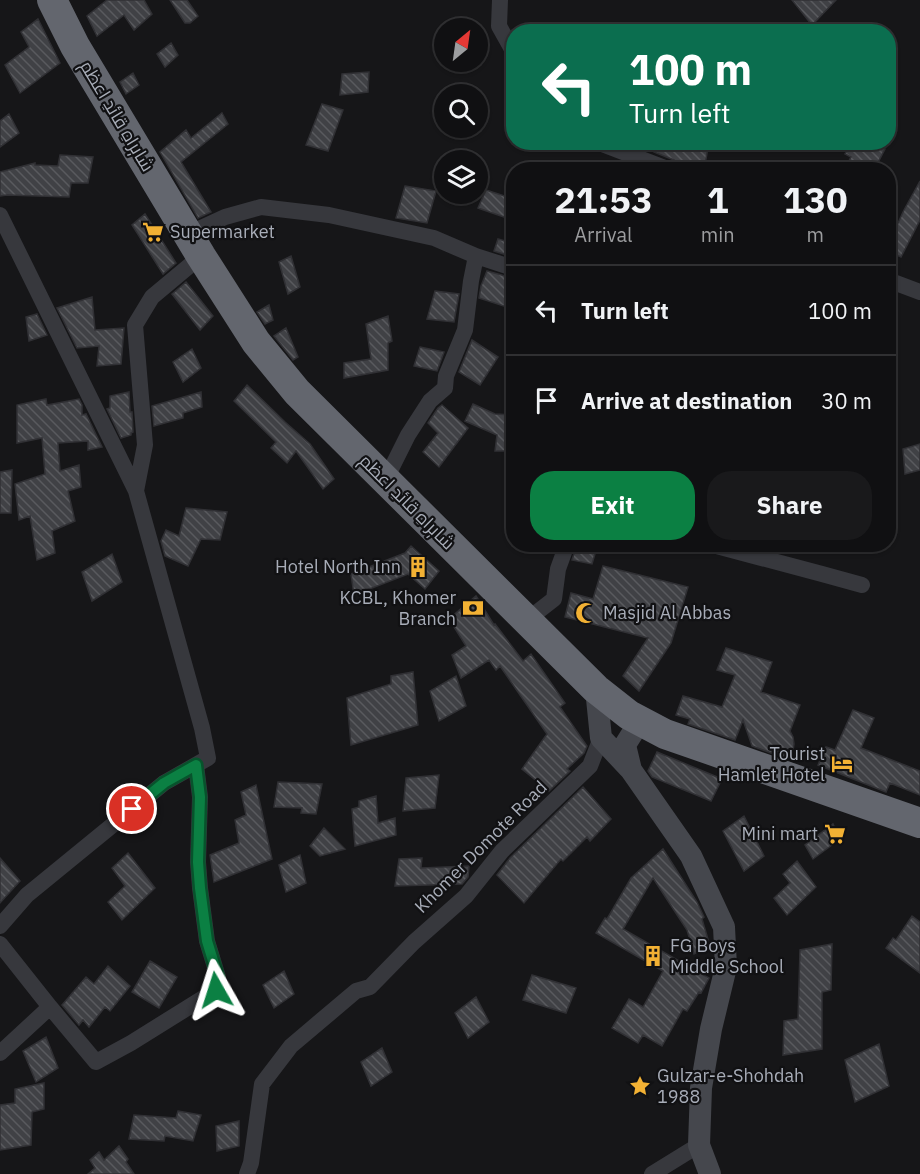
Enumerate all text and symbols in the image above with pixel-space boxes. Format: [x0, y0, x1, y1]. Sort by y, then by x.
north arrow [434, 18, 488, 72]
map controls [434, 18, 488, 204]
text: 100 m [629, 42, 752, 97]
icon: left [530, 48, 608, 126]
street label: شاہراہِ قائدِ اعظم [74, 56, 160, 176]
button: search [434, 84, 488, 138]
text: Turn left [629, 95, 730, 130]
button: layers [434, 150, 488, 204]
text: 21:53 [554, 176, 653, 223]
text: 1 [707, 176, 729, 223]
text: 130 [783, 176, 848, 223]
supermarket icon: Supermarket [141, 220, 165, 244]
place label: Supermarket [170, 220, 275, 243]
text: Arrival [574, 221, 633, 248]
text: min [701, 221, 735, 248]
text: m [807, 221, 824, 248]
icon: left [530, 294, 563, 327]
text: Turn left [581, 296, 669, 325]
text: 100 m [808, 296, 872, 325]
icon: arrive [530, 384, 563, 417]
text: Arrive at destination [581, 386, 792, 415]
text: 30 m [821, 386, 872, 415]
street label: شاہراہِ قائدِ اعظم [354, 449, 460, 555]
button: Exit [530, 471, 695, 540]
button: Share [707, 471, 872, 540]
place label: Hotel North Inn [275, 555, 401, 578]
building icon: Hotel North Inn [406, 555, 430, 579]
place label: KCBL, Khomer Branch [340, 586, 456, 630]
bank icon: KCBL, Khomer Branch [461, 596, 485, 620]
mosque icon: Masjid Al Abbas [574, 601, 598, 625]
place label: Masjid Al Abbas [603, 601, 731, 624]
place label: Tourist Hamlet Hotel [718, 742, 825, 786]
hotel icon: Tourist Hamlet Hotel [830, 752, 854, 776]
street label: Khomer Domote Road [410, 776, 552, 918]
pin [106, 783, 157, 834]
icon: arrive [115, 792, 148, 825]
place label: Mini mart [742, 822, 818, 845]
supermarket icon: Mini mart [823, 822, 847, 846]
place label: FG Boys Middle School [670, 934, 784, 978]
building icon: FG Boys Middle School [641, 944, 665, 968]
position arrow [184, 958, 248, 1022]
place label: Gulzar-e-Shohdah 1988 [657, 1064, 804, 1108]
place icon: Gulzar-e-Shohdah 1988 [628, 1074, 652, 1098]

